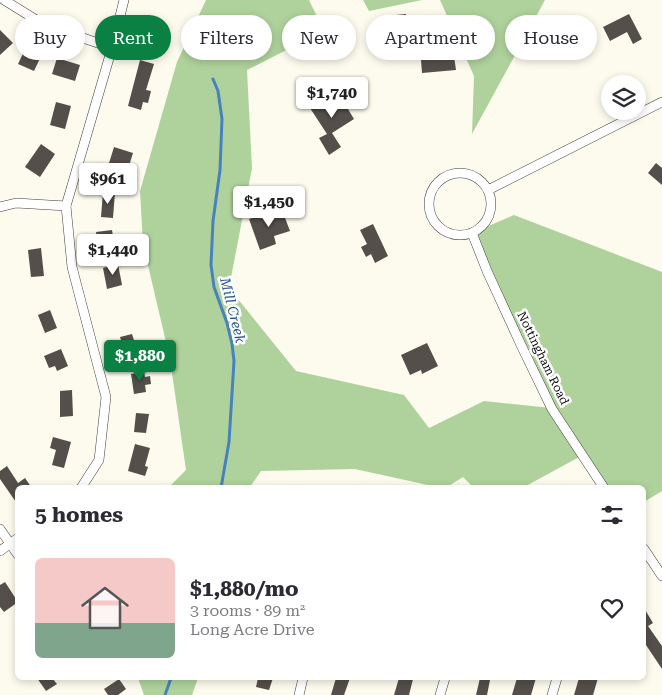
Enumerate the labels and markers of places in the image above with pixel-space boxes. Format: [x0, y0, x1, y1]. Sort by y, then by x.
pin: $1,740 [291, 76, 373, 119]
pin: $961 [78, 162, 138, 205]
pin: $1,450 [228, 186, 310, 228]
pin: $1,440 [72, 234, 154, 276]
pin: $1,880 [99, 340, 181, 382]

